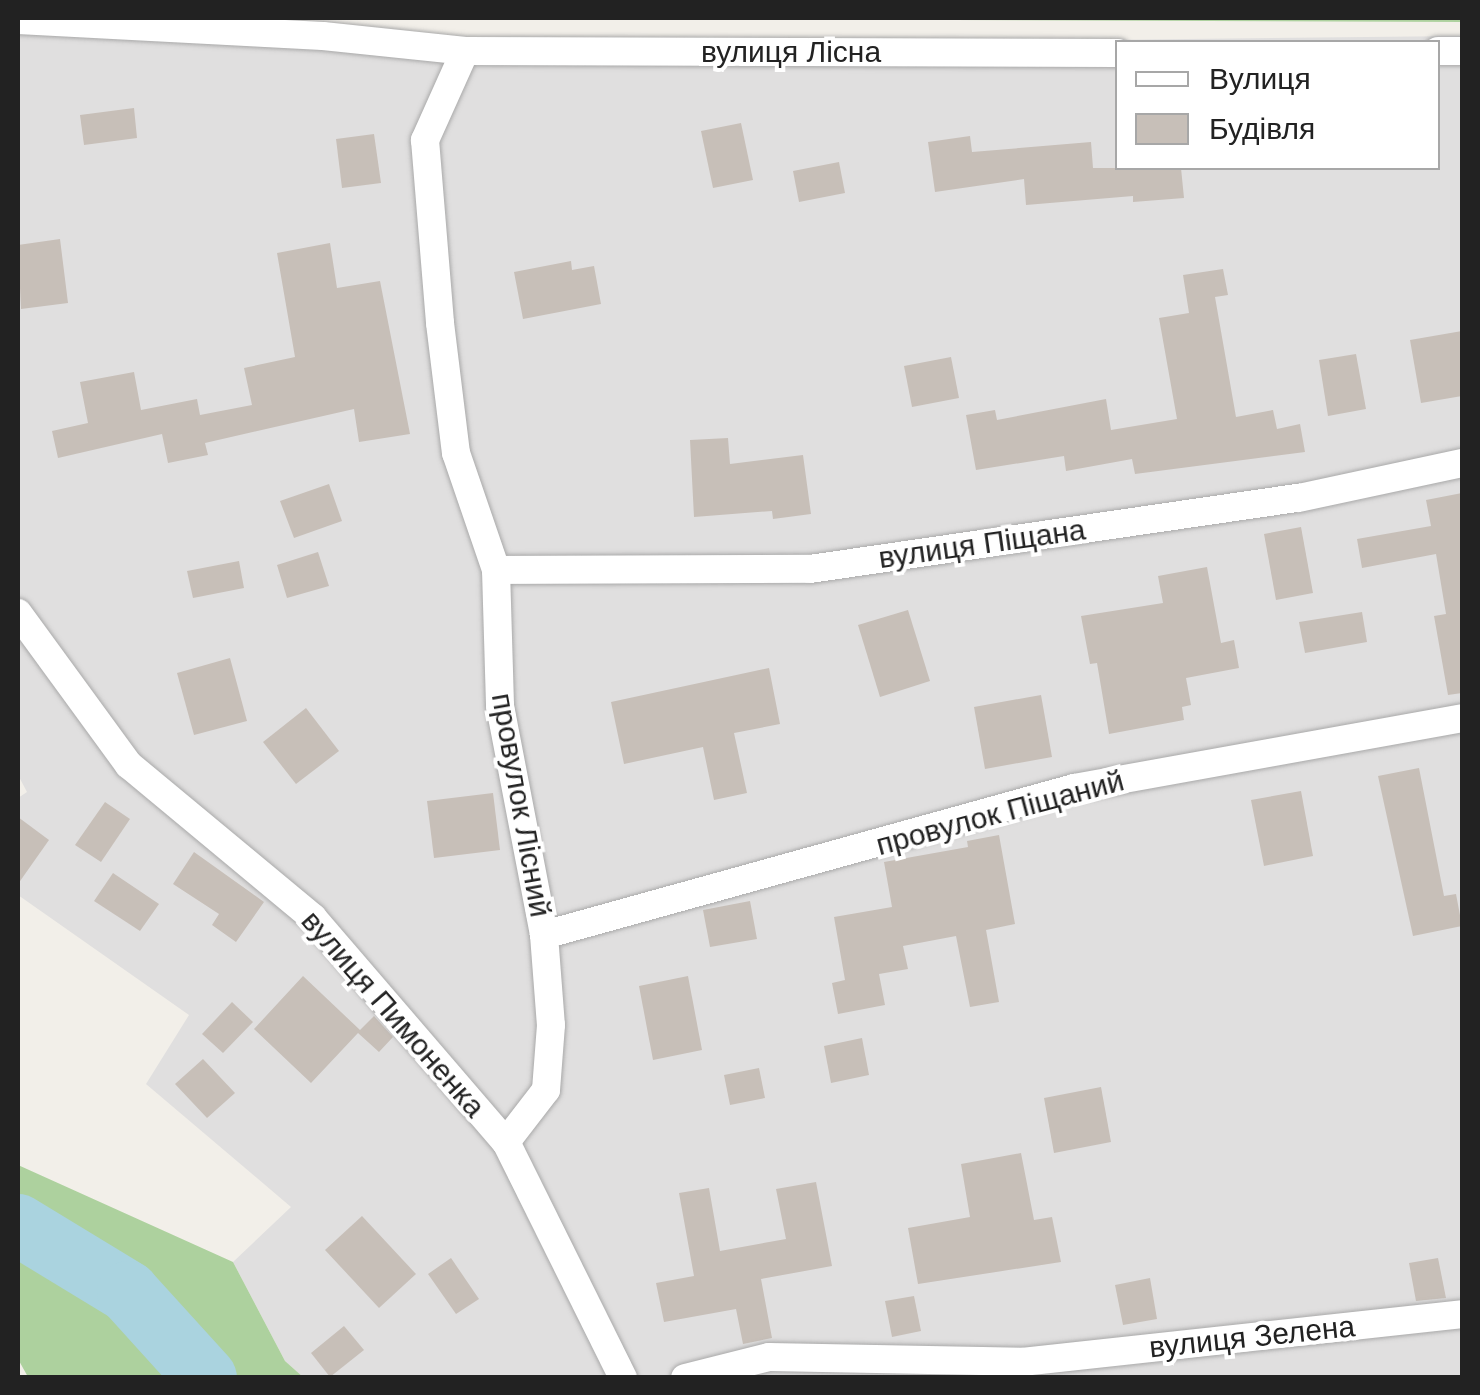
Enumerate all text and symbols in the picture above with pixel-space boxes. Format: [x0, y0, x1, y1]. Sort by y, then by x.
street label: вулиця Лісна [701, 34, 881, 70]
legend [1115, 40, 1440, 170]
text: Вулиця [1209, 62, 1311, 95]
text: Будівля [1209, 112, 1315, 145]
street label: вулиця Піщана [876, 512, 1088, 576]
street label: провулок Лісний [484, 690, 558, 920]
street label: провулок Піщаний [872, 763, 1128, 863]
street label: вулиця Пимоненка [294, 903, 492, 1125]
street label: вулиця Зелена [1147, 1308, 1357, 1366]

